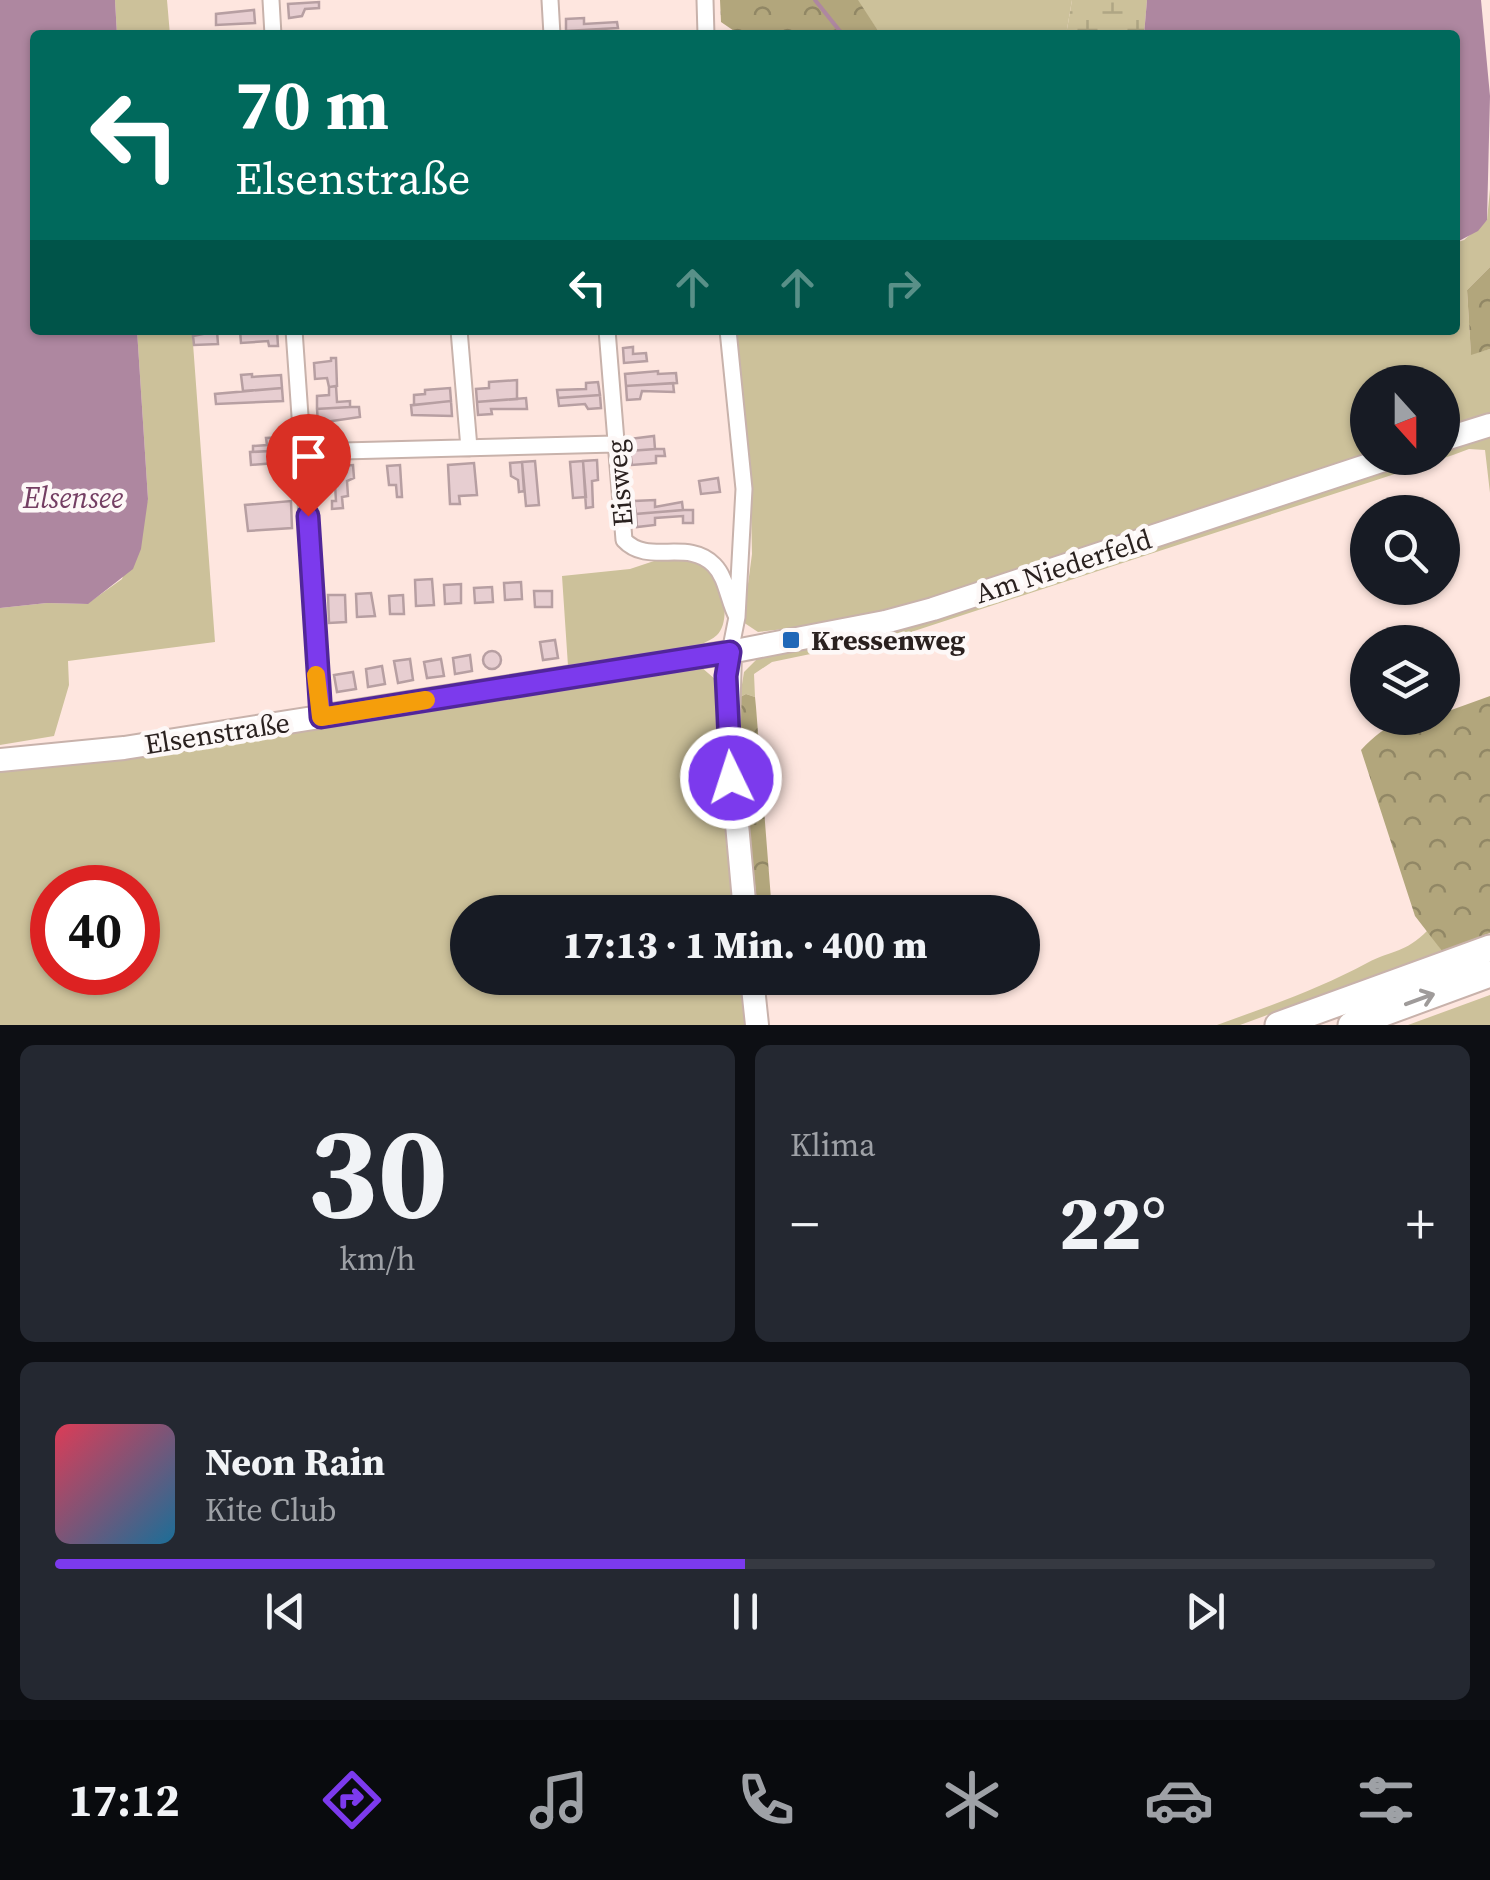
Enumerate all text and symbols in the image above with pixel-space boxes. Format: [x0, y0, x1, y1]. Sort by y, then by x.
text: 70 m [235, 56, 389, 152]
icon: left [70, 70, 200, 200]
text: Elsenstraße [235, 147, 471, 209]
icon: left [560, 260, 615, 315]
icon: ahead [665, 260, 720, 315]
icon: ahead [770, 260, 825, 315]
icon: right [875, 260, 930, 315]
north arrow [1350, 365, 1460, 475]
map controls [1350, 365, 1460, 735]
pin [266, 414, 351, 517]
icon: arrive [281, 429, 336, 484]
street label: Eisweg [596, 438, 642, 528]
water label: Elsensee [22, 477, 123, 518]
button: search [1350, 495, 1460, 605]
street label: Am Niederfeld [970, 520, 1156, 612]
place label: Kressenweg [811, 621, 965, 659]
button: layers [1350, 625, 1460, 735]
marker: Kressenweg [780, 629, 802, 651]
street label: Elsenstraße [142, 703, 292, 763]
position arrow [679, 726, 783, 830]
speed limit sign: 40 [30, 865, 160, 995]
text: 17:13 · 1 Min. · 400 m [562, 919, 928, 971]
one-way arrow [1404, 989, 1435, 1007]
text: 30 [307, 1082, 448, 1261]
text: Klima [790, 1123, 876, 1167]
text: 22° [1059, 1171, 1166, 1274]
text: − [790, 1186, 819, 1261]
text: + [1406, 1186, 1435, 1261]
text: km/h [339, 1237, 416, 1281]
text: Neon Rain [205, 1436, 385, 1488]
text: Kite Club [205, 1488, 337, 1532]
icon: previous [258, 1584, 313, 1639]
icon: pause [718, 1584, 773, 1639]
icon: next [1178, 1584, 1233, 1639]
icon: directions [317, 1765, 387, 1835]
icon: music [524, 1765, 594, 1835]
icon: phone [731, 1765, 801, 1835]
icon: climate [937, 1765, 1007, 1835]
icon: car [1144, 1765, 1214, 1835]
icon: filters [1351, 1765, 1421, 1835]
text: 17:12 [68, 1769, 180, 1831]

